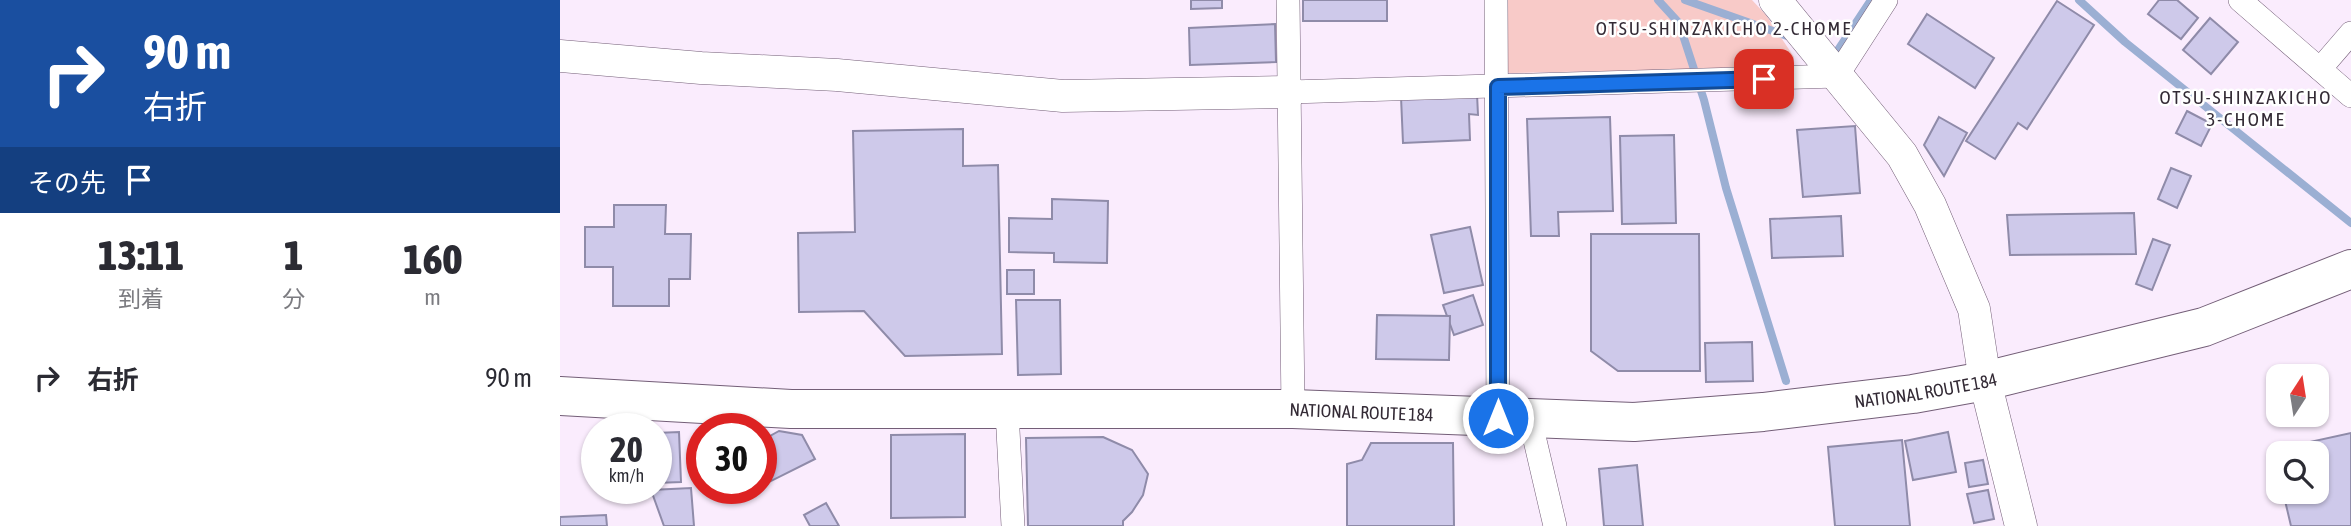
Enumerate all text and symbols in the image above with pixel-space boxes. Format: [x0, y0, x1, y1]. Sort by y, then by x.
district label: OTSU-SHINZAKICHO 2-CHOME [1596, 17, 1852, 39]
text: 90 m [143, 23, 231, 79]
icon: right [28, 28, 119, 119]
pin [1734, 49, 1794, 109]
icon: arrive [1745, 60, 1783, 98]
district label: OTSU-SHINZAKICHO 3-CHOME [2160, 86, 2332, 130]
text: 右折 [143, 88, 207, 125]
icon: arrive [120, 161, 158, 199]
text: その先 [28, 168, 106, 198]
text: 13:11 [98, 231, 184, 279]
text: 1 [284, 231, 303, 279]
text: 160 [403, 235, 462, 283]
text: m [424, 284, 441, 310]
text: 到着 [118, 286, 164, 312]
text: 分 [282, 286, 305, 312]
icon: right [28, 359, 66, 397]
text: 90 m [485, 363, 532, 393]
north arrow [2266, 364, 2329, 427]
map controls [2266, 364, 2329, 504]
text: 右折 [87, 365, 139, 395]
street label: NATIONAL ROUTE 184 [1853, 368, 1999, 411]
position arrow [1461, 381, 1535, 455]
street label: NATIONAL ROUTE 184 [1289, 398, 1434, 425]
speed limit sign: 30 [686, 413, 777, 504]
text: 20 [610, 429, 643, 469]
button: search [2266, 441, 2329, 504]
text: km/h [609, 465, 644, 486]

